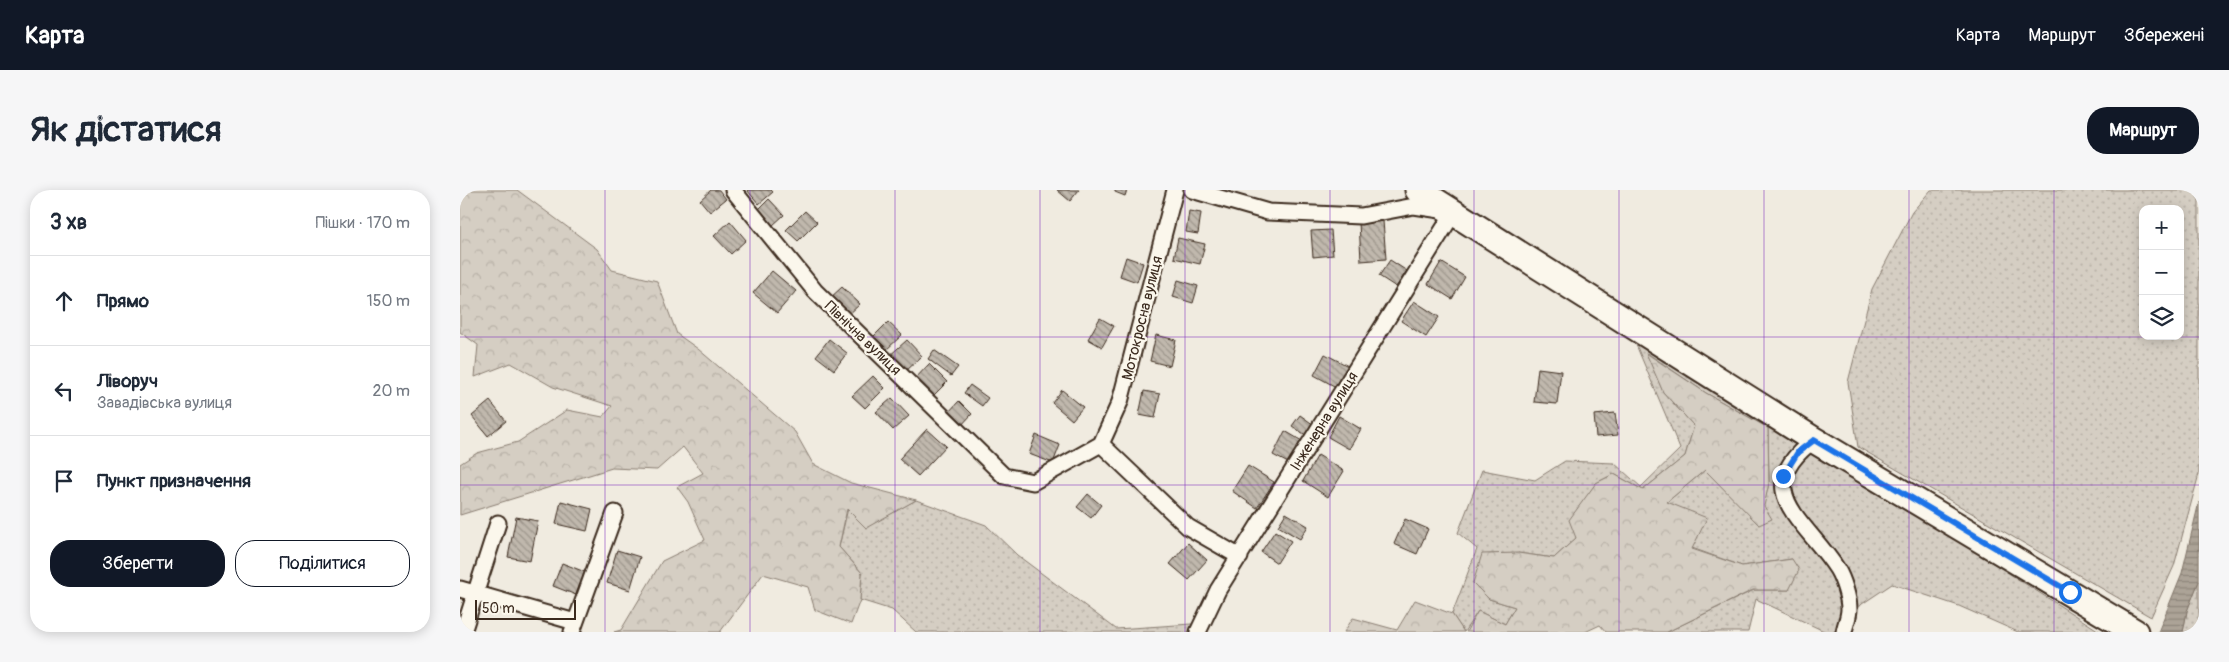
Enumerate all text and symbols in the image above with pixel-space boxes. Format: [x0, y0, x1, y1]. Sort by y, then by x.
text: Карта [25, 21, 84, 50]
text: Карта [1956, 24, 2000, 47]
text: Маршрут [2028, 24, 2096, 47]
text: Збережені [2124, 24, 2204, 47]
button: Маршрут [2087, 107, 2199, 154]
text: Як дістатися [30, 108, 221, 152]
map controls [2139, 205, 2184, 340]
button: + [2139, 205, 2184, 250]
text: 3 хв [50, 209, 87, 236]
text: Пішки · 170 m [315, 213, 410, 233]
button: − [2139, 250, 2184, 295]
street label: Мотокросна вулиця [1118, 254, 1167, 382]
icon: ahead [50, 287, 78, 315]
text: Прямо [97, 289, 149, 313]
text: 150 m [366, 291, 410, 311]
button: layers [2139, 295, 2184, 340]
street label: Північна вулиця [820, 297, 905, 380]
street label: Інженерна вулиця [1286, 368, 1362, 474]
text: Ліворуч [97, 369, 158, 393]
icon: left [50, 377, 78, 405]
text: 20 m [372, 381, 410, 401]
text: Завадівська вулиця [97, 393, 232, 413]
route end [1772, 465, 1795, 488]
icon: arrive [50, 467, 78, 495]
text: Пункт призначення [97, 469, 251, 493]
button: Зберегти [50, 540, 225, 587]
button: Поділитися [235, 540, 410, 587]
route start [2059, 581, 2082, 604]
scale bar [475, 597, 576, 620]
text: 50 m [482, 600, 515, 617]

